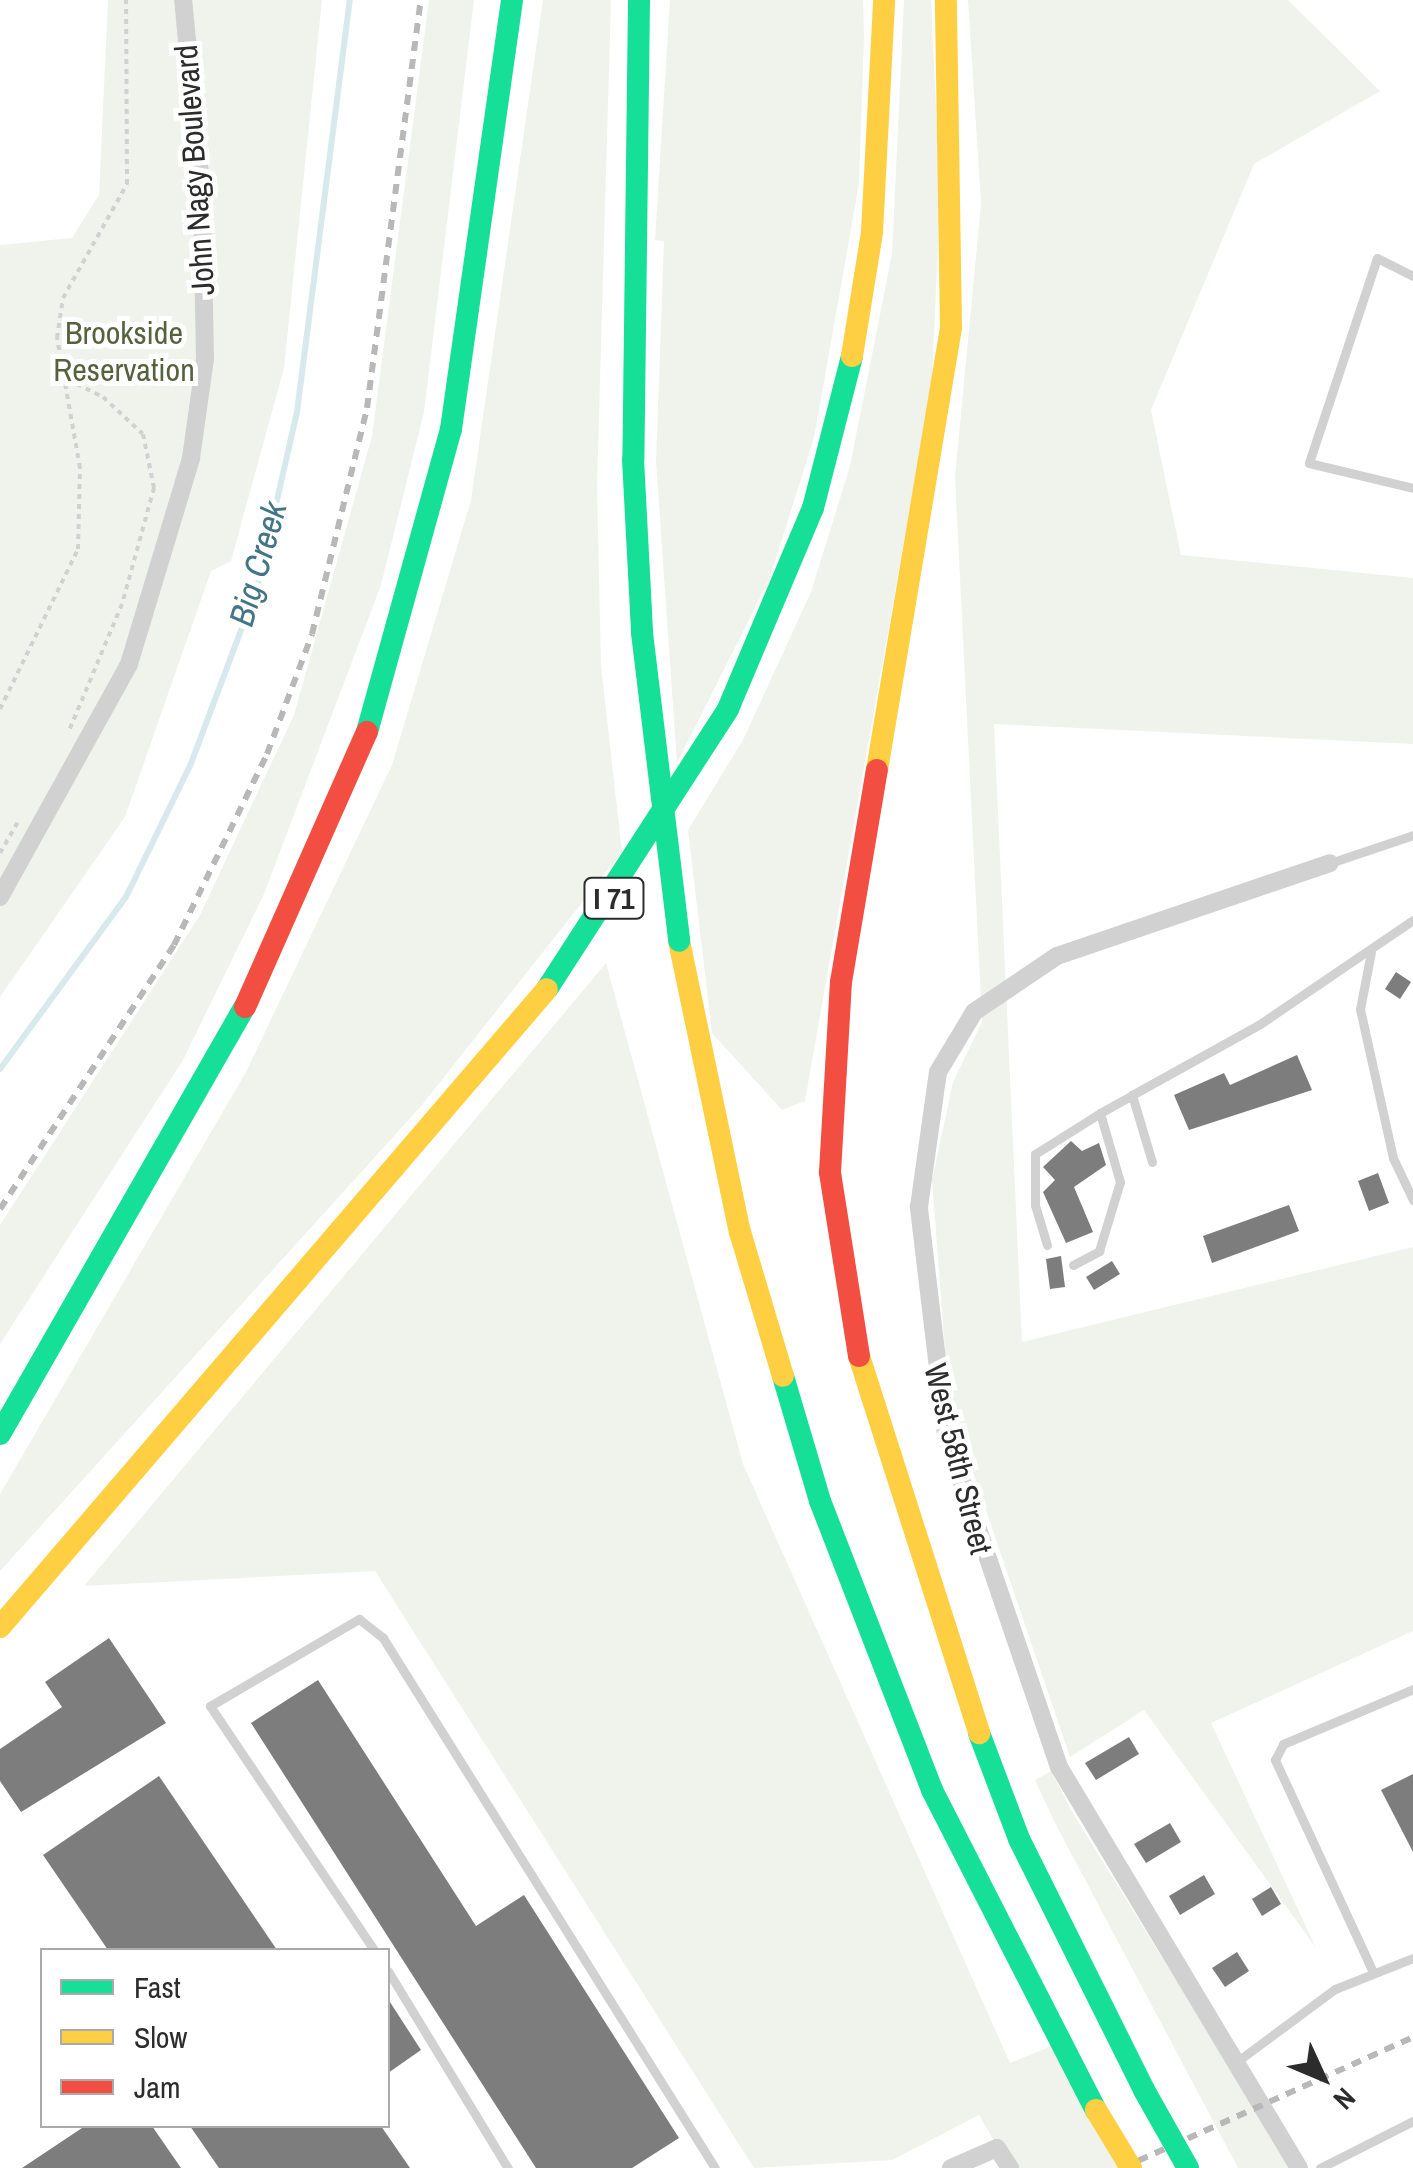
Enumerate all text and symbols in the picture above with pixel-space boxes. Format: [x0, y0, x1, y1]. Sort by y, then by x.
street label: John Nagy Boulevard [167, 44, 223, 296]
park label: Brookside Reservation [53, 315, 195, 390]
water label: Big Creek [220, 497, 296, 631]
road number: I 71 [582, 873, 646, 923]
street label: West 58th Street [916, 1360, 1000, 1558]
legend [40, 1948, 390, 2128]
text: Fast [134, 1967, 181, 2007]
text: Slow [134, 2017, 187, 2057]
north arrow [1273, 2028, 1373, 2128]
text: Jam [134, 2067, 180, 2107]
text: N [1325, 2080, 1364, 2118]

